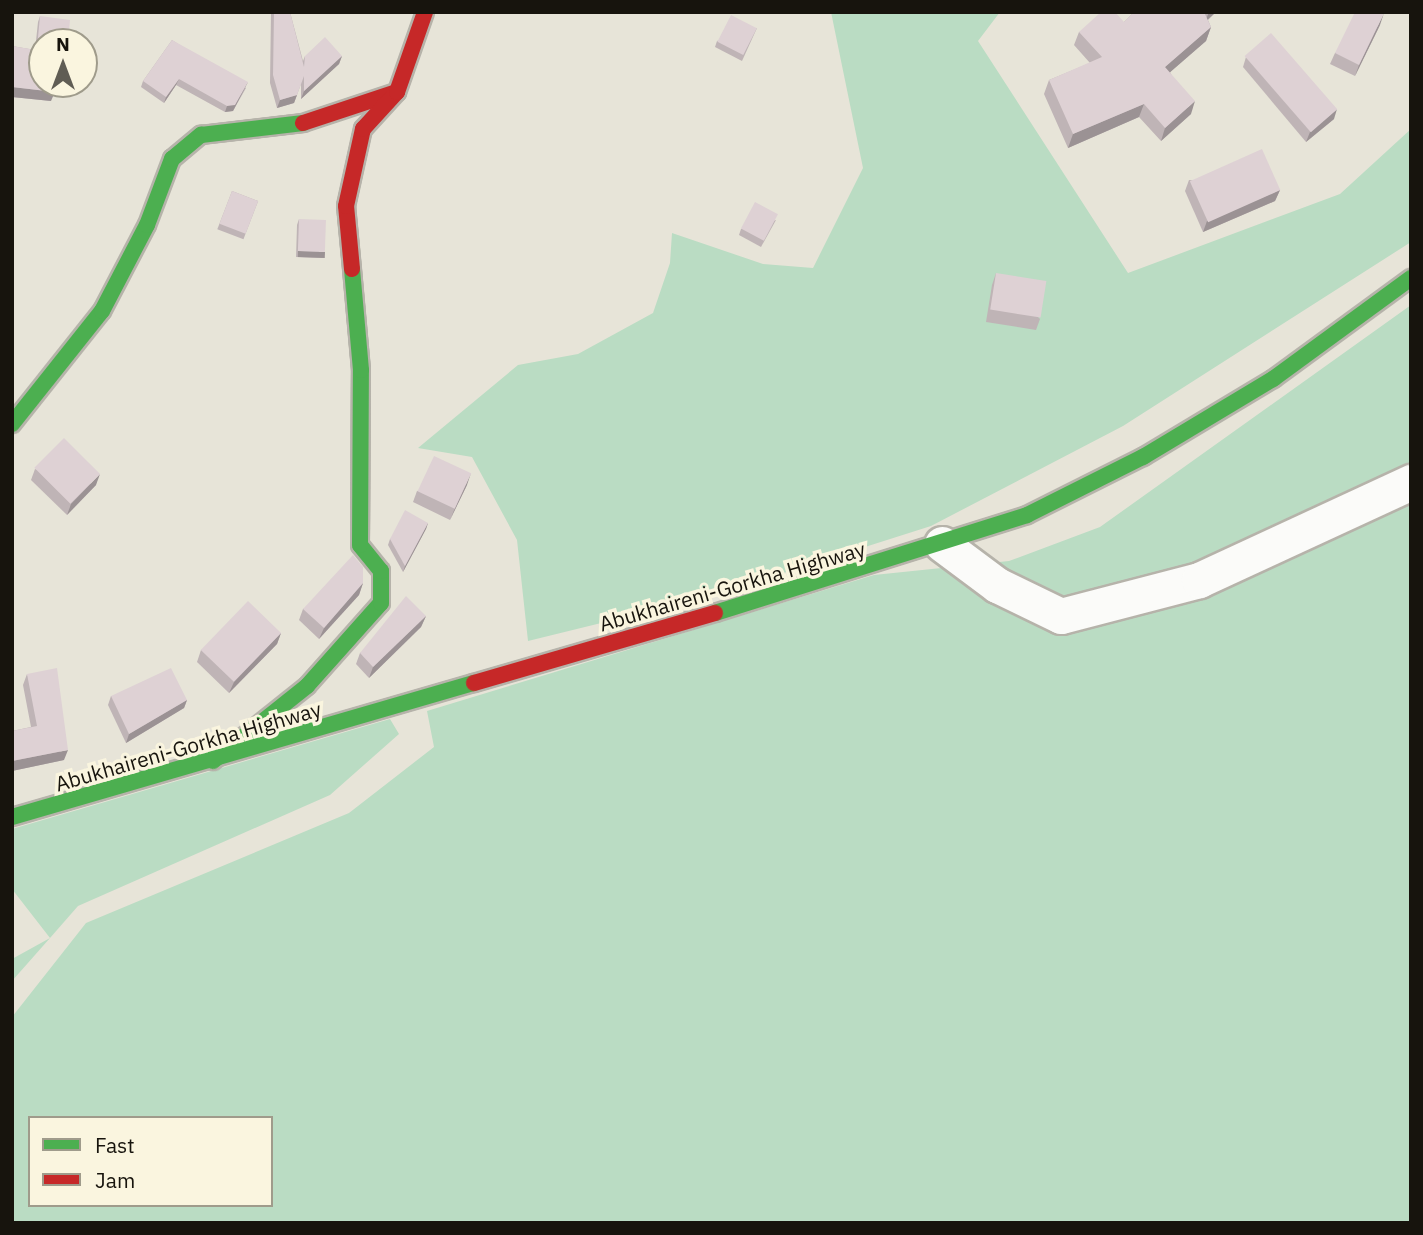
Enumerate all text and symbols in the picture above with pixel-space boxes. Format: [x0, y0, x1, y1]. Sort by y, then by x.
north arrow [28, 28, 98, 98]
text: N [56, 32, 70, 56]
street label: Abukhaireni-Gorkha Highway [596, 536, 868, 636]
street label: Abukhaireni-Gorkha Highway [52, 696, 324, 796]
legend [28, 1116, 273, 1207]
text: Fast [95, 1131, 135, 1159]
text: Jam [95, 1166, 135, 1194]

